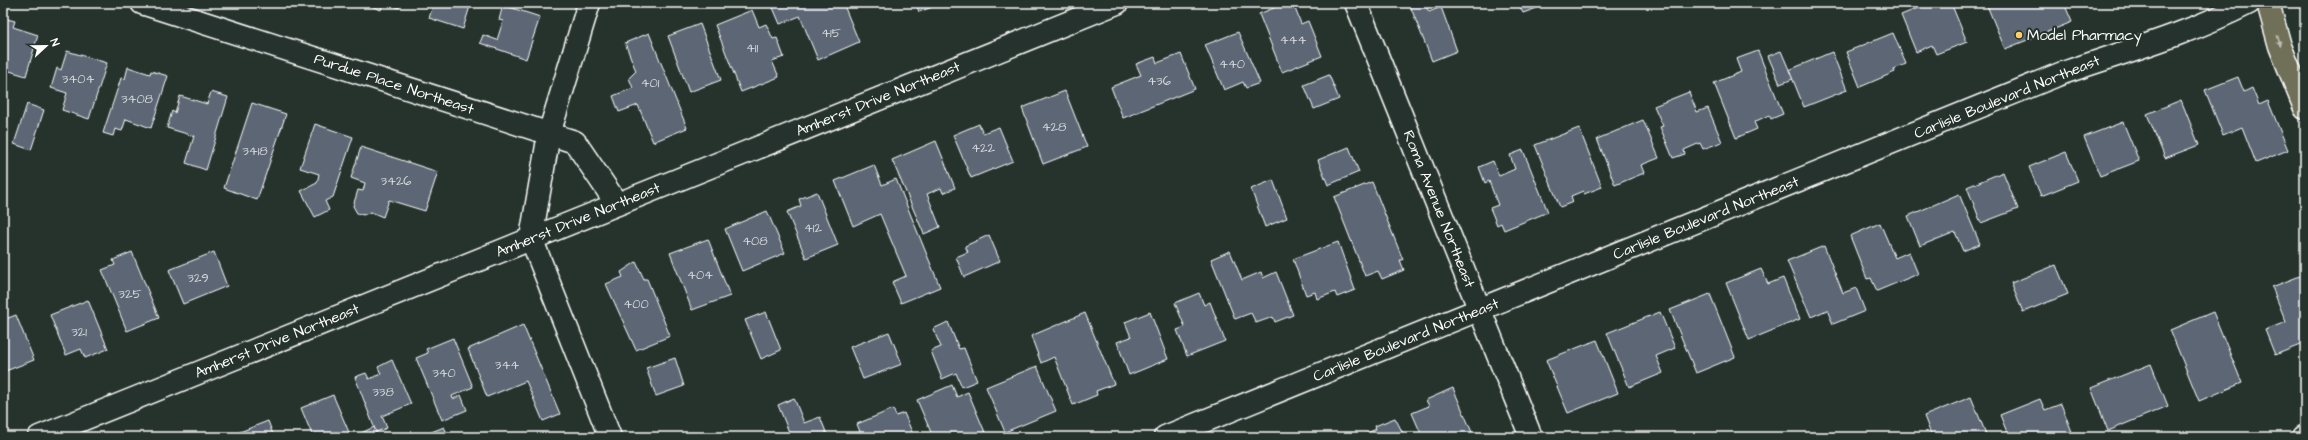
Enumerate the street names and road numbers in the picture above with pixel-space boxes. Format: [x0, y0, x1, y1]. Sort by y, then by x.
street label: Purdue Place Northeast [311, 48, 477, 120]
street label: Carlisle Boulevard Northeast [1911, 50, 2103, 144]
street label: Amherst Drive Northeast [793, 56, 963, 142]
street label: Roma Avenue Northeast [1398, 127, 1480, 291]
street label: Carlisle Boulevard Northeast [1610, 171, 1802, 265]
street label: Amherst Drive Northeast [493, 177, 663, 263]
street label: Carlisle Boulevard Northeast [1310, 293, 1502, 387]
street label: Amherst Drive Northeast [192, 298, 362, 384]

